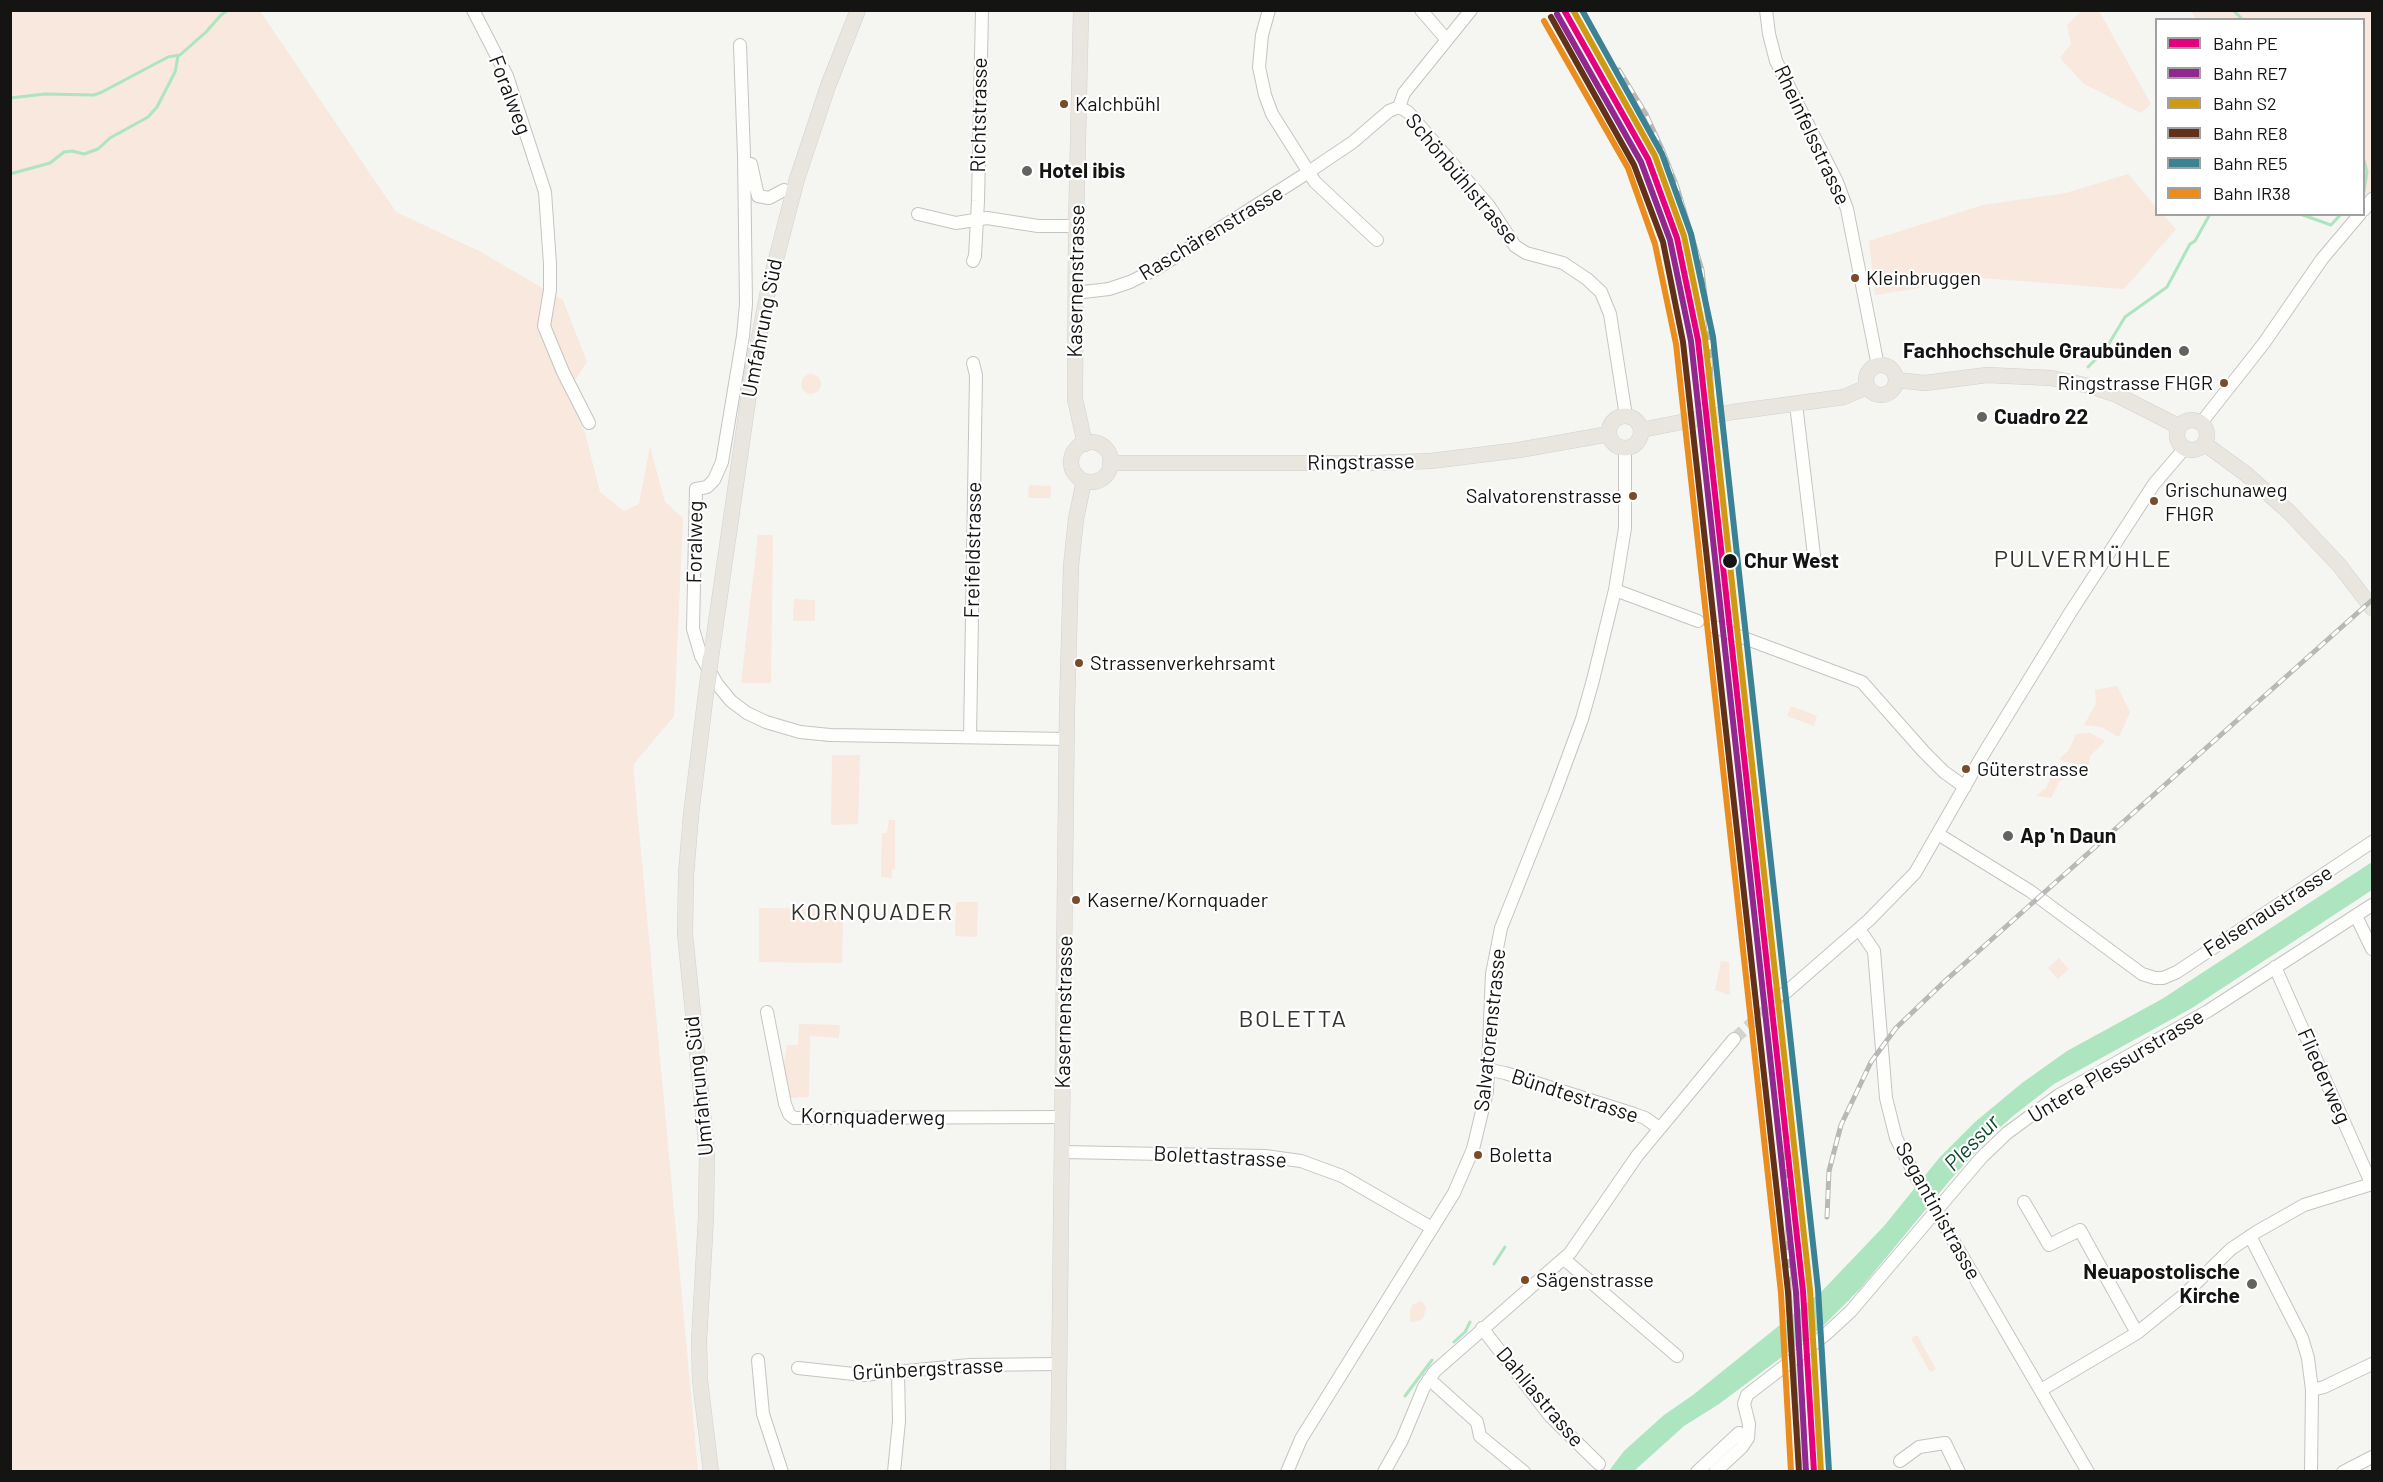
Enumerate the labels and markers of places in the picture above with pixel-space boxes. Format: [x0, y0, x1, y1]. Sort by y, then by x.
place label: Kalchbühl [1075, 92, 1160, 116]
marker: Kalchbühl [1058, 98, 1070, 110]
place label: Hotel ibis [1039, 158, 1125, 184]
marker: Hotel ibis [1020, 164, 1034, 178]
place label: Kleinbruggen [1866, 266, 1981, 290]
marker: Kleinbruggen [1849, 272, 1861, 284]
place label: Fachhochschule Graubünden [1903, 338, 2172, 364]
marker: Fachhochschule Graubünden [2177, 344, 2191, 358]
place label: Ringstrasse FHGR [2057, 371, 2213, 395]
marker: Ringstrasse FHGR [2218, 377, 2230, 389]
place label: Cuadro 22 [1994, 404, 2088, 430]
marker: Cuadro 22 [1975, 410, 1989, 424]
place label: Grischunaweg FHGR [2165, 478, 2287, 525]
place label: Salvatorenstrasse [1466, 484, 1622, 508]
marker: Salvatorenstrasse [1627, 490, 1639, 502]
marker: Grischunaweg FHGR [2148, 495, 2160, 507]
place label: Chur West [1744, 548, 1839, 574]
marker: Chur West [1721, 552, 1739, 570]
place label: Strassenverkehrsamt [1090, 651, 1276, 675]
marker: Strassenverkehrsamt [1073, 657, 1085, 669]
place label: Güterstrasse [1977, 757, 2089, 781]
marker: Güterstrasse [1960, 763, 1972, 775]
place label: Ap 'n Daun [2020, 823, 2116, 849]
marker: Ap 'n Daun [2001, 829, 2015, 843]
place label: Kaserne/Kornquader [1087, 888, 1268, 912]
marker: Kaserne/Kornquader [1070, 894, 1082, 906]
place label: Boletta [1489, 1143, 1552, 1167]
marker: Boletta [1472, 1149, 1484, 1161]
place label: Neuapostolische Kirche [2083, 1259, 2240, 1309]
place label: Sägenstrasse [1536, 1268, 1654, 1292]
marker: Sägenstrasse [1519, 1274, 1531, 1286]
marker: Neuapostolische Kirche [2245, 1277, 2259, 1291]

